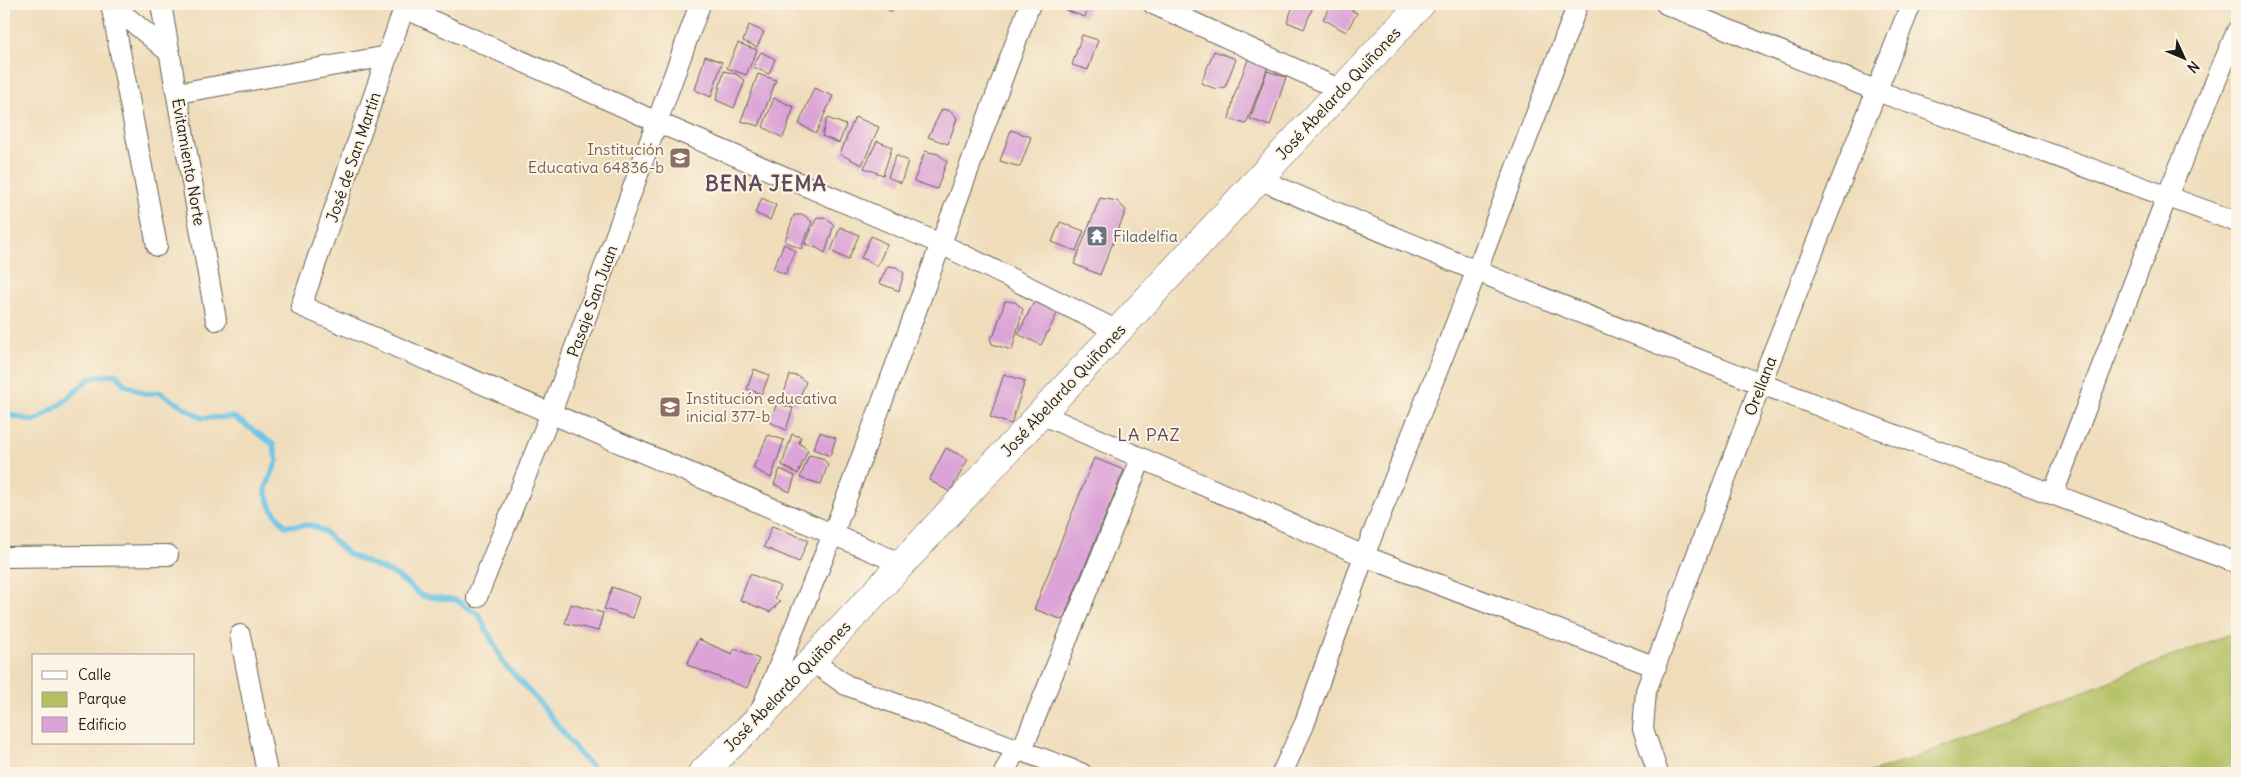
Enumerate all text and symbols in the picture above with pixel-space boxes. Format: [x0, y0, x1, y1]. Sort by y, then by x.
street label: José Abelardo Quiñones [1271, 22, 1405, 164]
north arrow [2158, 32, 2208, 82]
text: N [2184, 57, 2203, 77]
street label: José de San Martín [321, 89, 385, 225]
street label: Evitamiento Norte [168, 97, 210, 227]
place label: Institución Educativa 64836-b [528, 139, 664, 177]
school or university icon: Institución Educativa 64836-b [668, 146, 692, 170]
district label: BENA JEMA [705, 170, 827, 197]
temple icon: Filadelfia [1085, 224, 1109, 248]
place label: Filadelfia [1113, 226, 1178, 246]
street label: Pasaje San Juan [562, 242, 622, 360]
street label: José Abelardo Quiñones [996, 319, 1130, 461]
street label: Orellana [1740, 354, 1780, 418]
place label: Institución educativa inicial 377-b [686, 388, 837, 426]
school or university icon: Institución educativa inicial 377-b [658, 395, 682, 419]
district label: LA PAZ [1117, 423, 1181, 446]
street label: José Abelardo Quiñones [719, 616, 855, 756]
legend [32, 654, 195, 744]
text: Calle [78, 665, 111, 684]
text: Parque [78, 689, 126, 708]
text: Edificio [78, 715, 126, 734]

